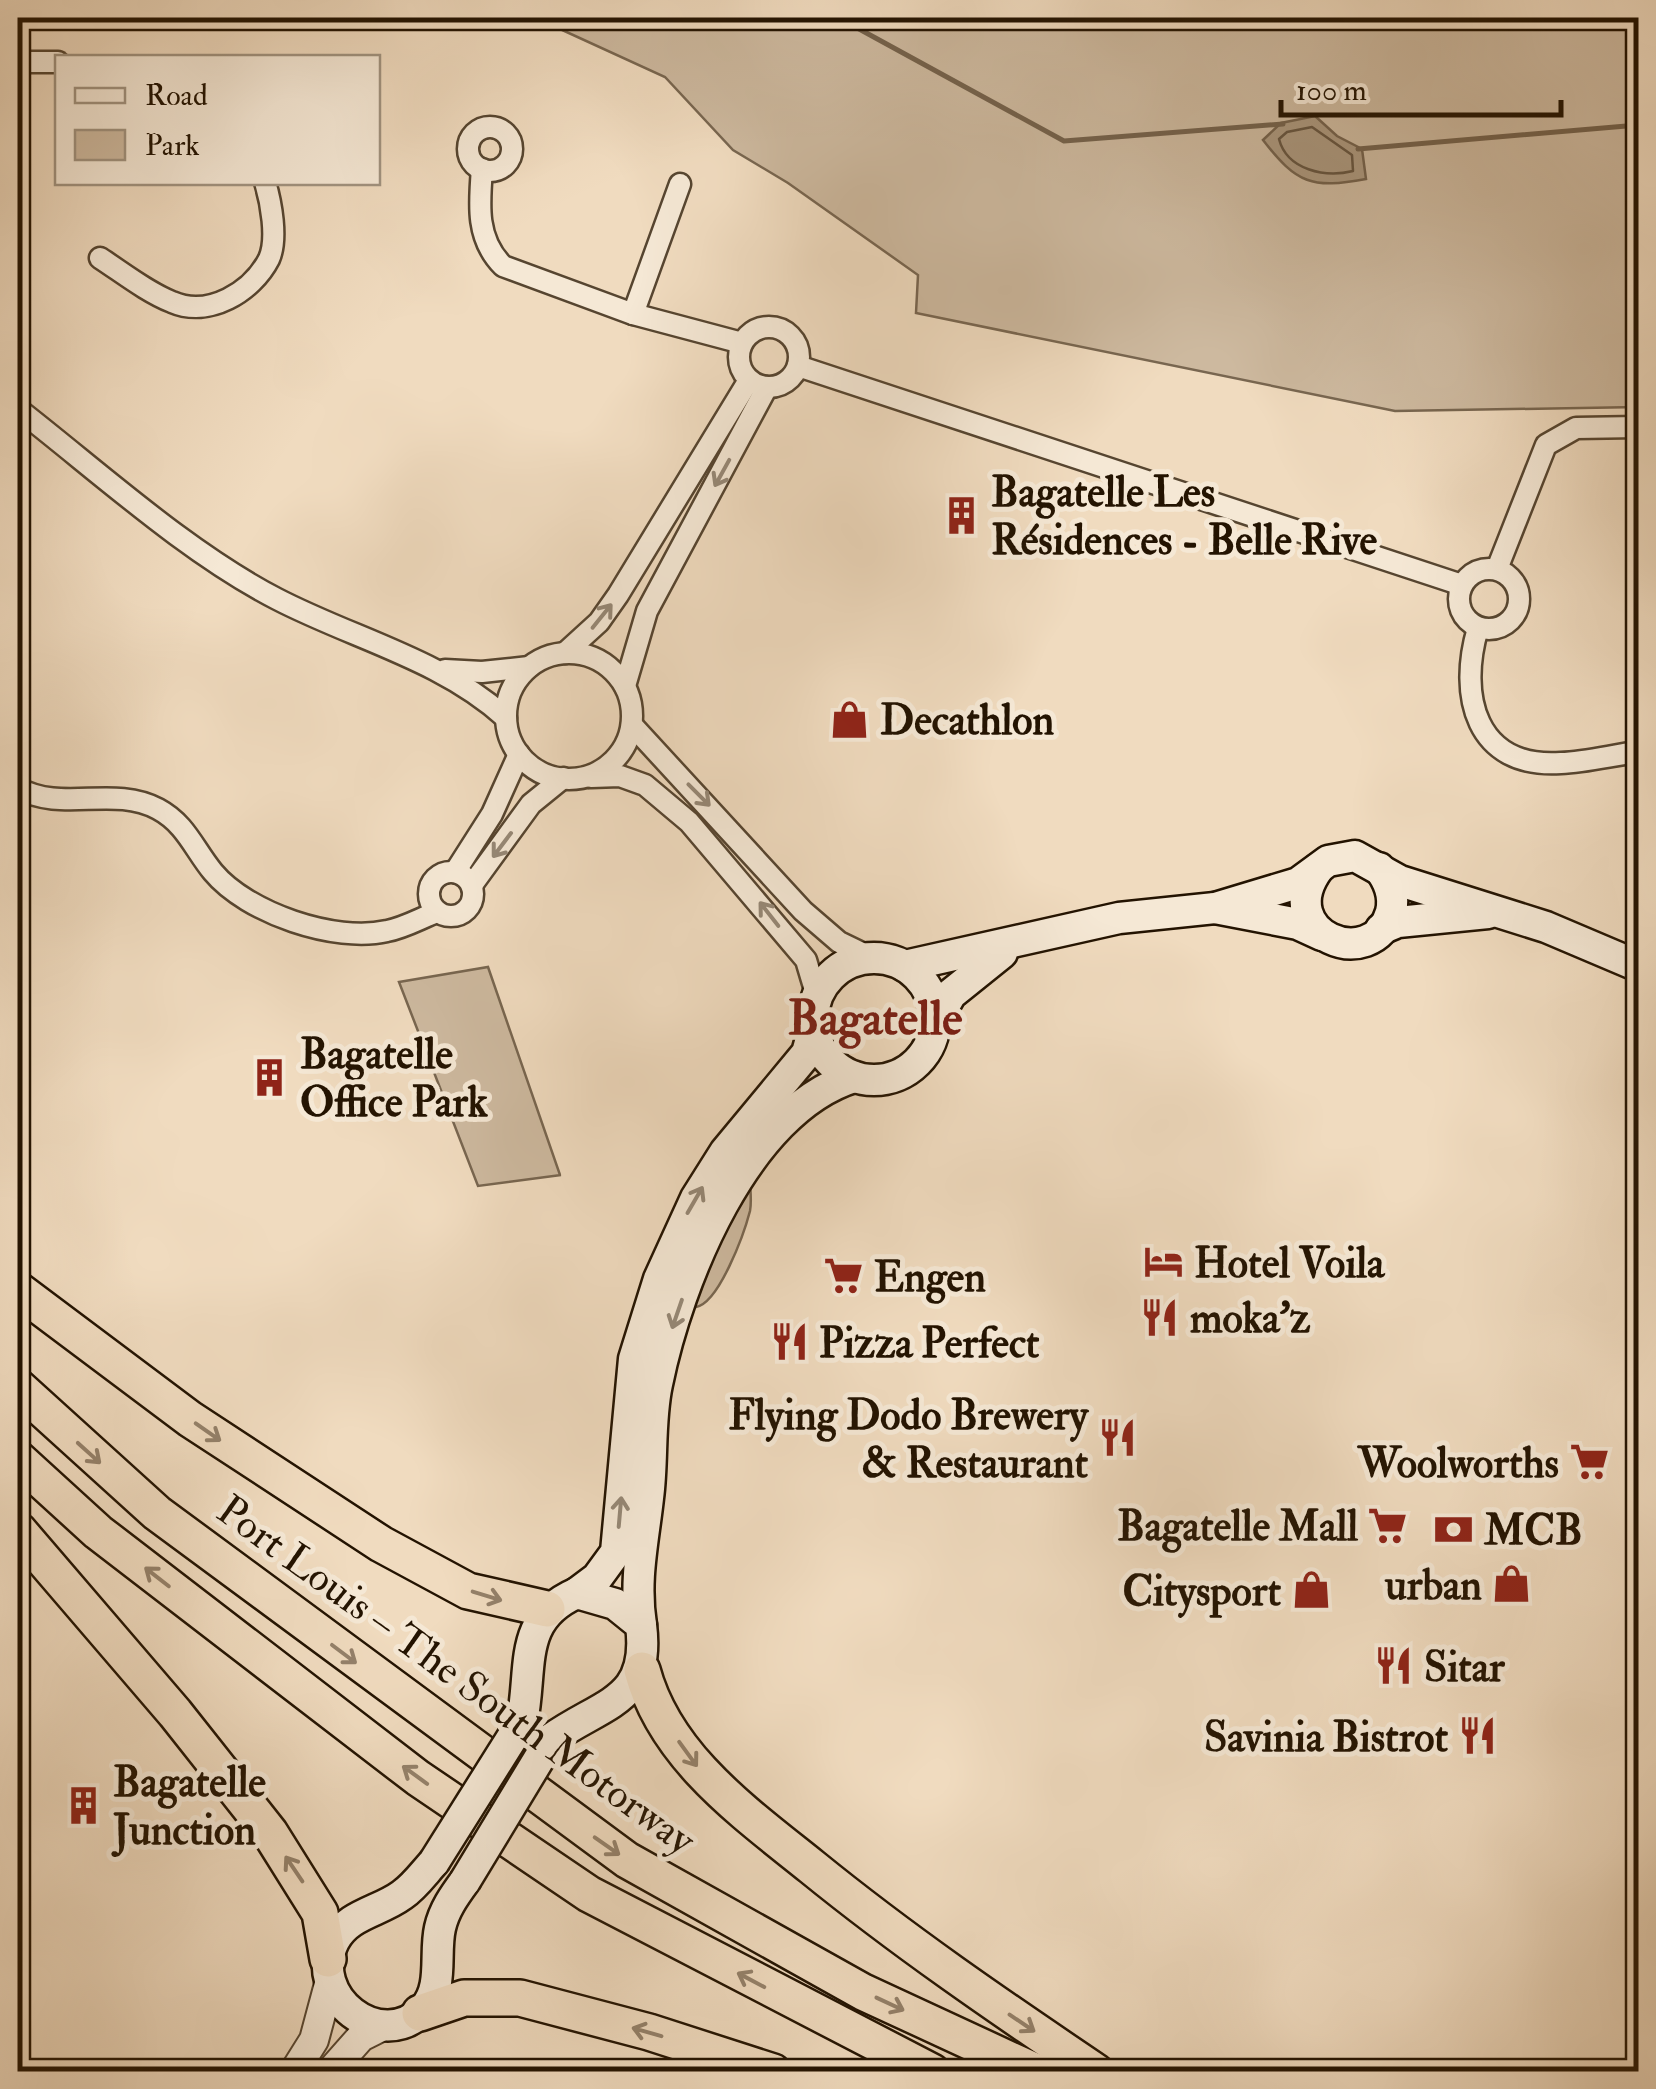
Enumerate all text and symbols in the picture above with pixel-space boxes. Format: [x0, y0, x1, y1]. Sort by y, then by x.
legend [55, 55, 380, 185]
scale bar [1281, 55, 1561, 117]
text: 100 m [1296, 72, 1367, 109]
text: Road [145, 77, 208, 114]
text: Park [145, 127, 200, 164]
one-way arrow [712, 458, 732, 488]
place label: Bagatelle Les Résidences - Belle Rive [991, 467, 1377, 567]
building icon: Bagatelle Les Résidences - Belle Rive [940, 494, 982, 536]
one-way arrow [591, 604, 613, 630]
place label: Decathlon [880, 695, 1054, 747]
shop icon: Decathlon [829, 698, 871, 740]
one-way arrow [686, 783, 710, 807]
one-way arrow [491, 831, 512, 858]
one-way arrow [759, 902, 781, 928]
district label: Bagatelle [788, 989, 962, 1049]
place label: Bagatelle Office Park [300, 1029, 489, 1129]
building icon: Bagatelle Office Park [249, 1056, 291, 1098]
one-way arrow [686, 1186, 706, 1215]
place label: Hotel Voila [1194, 1238, 1386, 1290]
hotel icon: Hotel Voila [1143, 1241, 1185, 1283]
place label: Engen [874, 1252, 986, 1304]
supermarket icon: Engen [823, 1255, 865, 1297]
place label: moka'z [1190, 1293, 1311, 1345]
restaurant icon: moka'z [1139, 1296, 1181, 1338]
one-way arrow [667, 1298, 685, 1329]
place label: Pizza Perfect [819, 1318, 1040, 1370]
restaurant icon: Pizza Perfect [768, 1321, 810, 1363]
place label: Flying Dodo Brewery & Restaurant [728, 1390, 1090, 1490]
restaurant icon: Flying Dodo Brewery & Restaurant [1097, 1417, 1139, 1459]
one-way arrow [194, 1421, 222, 1442]
place label: Woolworths [1357, 1438, 1559, 1490]
one-way arrow [76, 1441, 101, 1464]
supermarket icon: Woolworths [1568, 1441, 1610, 1483]
street label: Port Louis – The South Motorway [207, 1485, 706, 1867]
one-way arrow [611, 1497, 630, 1529]
place label: Bagatelle Mall [1117, 1501, 1358, 1553]
supermarket icon: Bagatelle Mall [1367, 1504, 1409, 1546]
place label: MCB [1483, 1505, 1583, 1557]
bank icon: MCB [1433, 1508, 1475, 1550]
place label: urban [1384, 1560, 1482, 1612]
shop icon: urban [1491, 1563, 1533, 1605]
one-way arrow [144, 1566, 171, 1587]
place label: Citysport [1122, 1566, 1281, 1619]
shop icon: Citysport [1290, 1569, 1332, 1611]
one-way arrow [471, 1589, 503, 1607]
place label: Sitar [1424, 1642, 1506, 1694]
one-way arrow [330, 1643, 357, 1664]
restaurant icon: Sitar [1373, 1645, 1415, 1687]
place label: Savinia Bistrot [1204, 1712, 1448, 1764]
restaurant icon: Savinia Bistrot [1457, 1715, 1499, 1757]
one-way arrow [677, 1740, 698, 1767]
place label: Bagatelle Junction [111, 1757, 266, 1857]
one-way arrow [401, 1764, 429, 1785]
building icon: Bagatelle Junction [62, 1784, 104, 1826]
one-way arrow [592, 1835, 620, 1856]
one-way arrow [284, 1856, 305, 1884]
one-way arrow [737, 1970, 767, 1989]
one-way arrow [874, 1996, 904, 2015]
one-way arrow [1008, 2012, 1036, 2033]
one-way arrow [632, 2021, 663, 2040]

